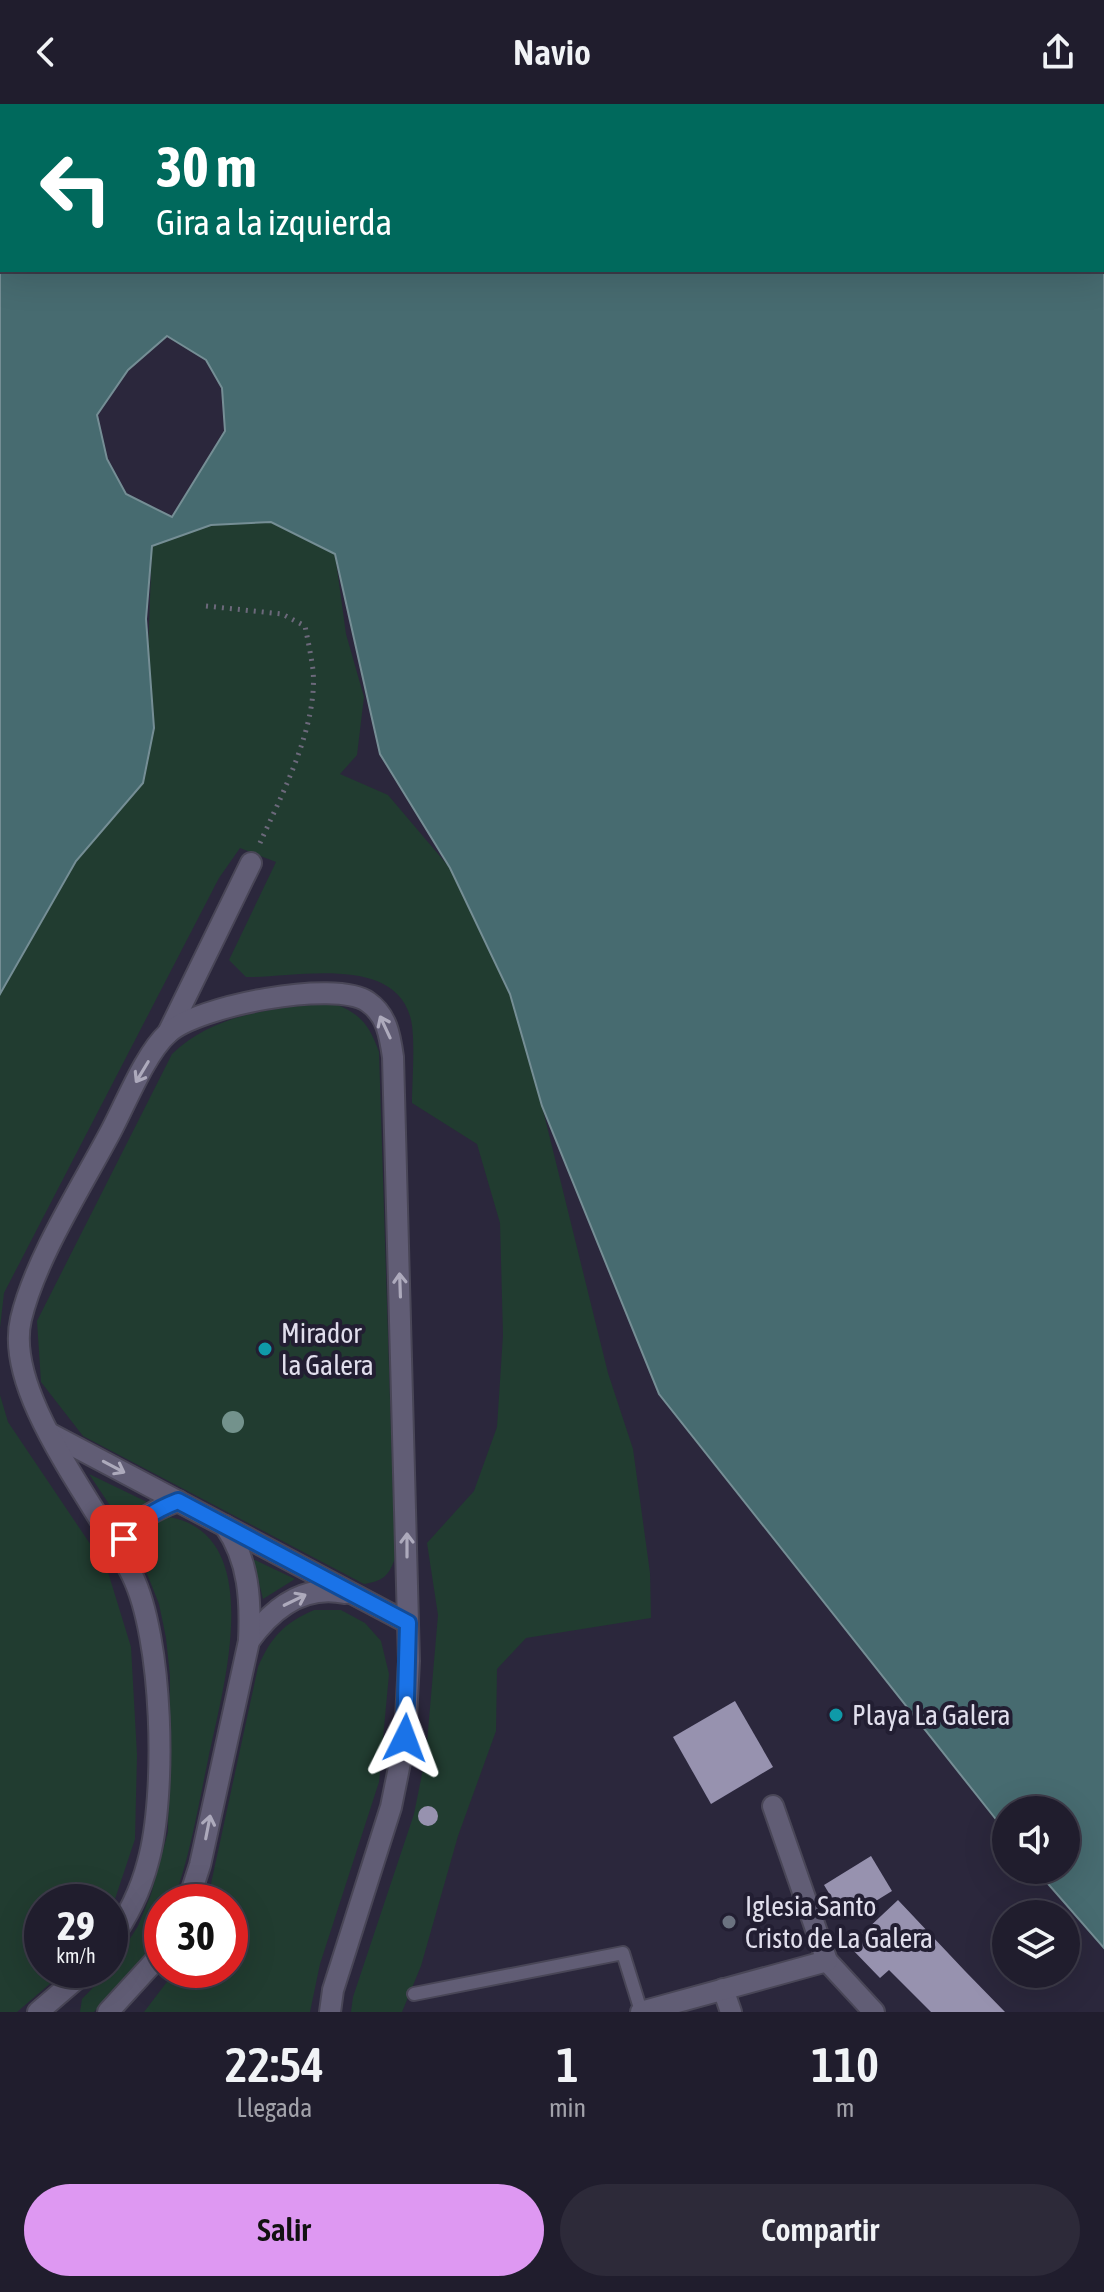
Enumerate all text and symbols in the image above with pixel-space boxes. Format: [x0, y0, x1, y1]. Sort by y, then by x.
icon: back [24, 30, 68, 74]
icon: share [1036, 30, 1080, 74]
text: Navio [513, 31, 591, 73]
text: 30 m [156, 135, 257, 199]
icon: left [24, 136, 128, 240]
text: Gira a la izquierda [156, 201, 392, 243]
one-way arrow [376, 1015, 391, 1040]
one-way arrow [134, 1060, 149, 1084]
one-way arrow [392, 1272, 407, 1299]
place label: Mirador la Galera [281, 1317, 374, 1381]
marker: Mirador la Galera [256, 1340, 274, 1358]
one-way arrow [101, 1460, 125, 1476]
pin [90, 1505, 158, 1573]
icon: arrive [102, 1517, 146, 1561]
one-way arrow [399, 1532, 415, 1559]
one-way arrow [283, 1592, 306, 1607]
position arrow [363, 1696, 447, 1780]
place label: Playa La Galera [852, 1699, 1010, 1731]
marker: Playa La Galera [827, 1706, 845, 1724]
map controls [992, 1796, 1080, 1988]
button: sound [992, 1796, 1080, 1884]
one-way arrow [201, 1814, 216, 1840]
speed limit sign: 30 [144, 1884, 248, 1988]
place label: Iglesia Santo Cristo de La Galera [745, 1890, 933, 1954]
button: layers [992, 1900, 1080, 1988]
text: 29 [57, 1903, 95, 1948]
marker: Iglesia Santo Cristo de La Galera [720, 1913, 738, 1931]
text: km/h [56, 1944, 96, 1967]
text: 22:54 [225, 2037, 324, 2092]
text: 1 [556, 2037, 579, 2092]
text: 110 [811, 2037, 879, 2092]
text: Llegada [237, 2093, 312, 2123]
text: min [549, 2093, 586, 2123]
text: m [836, 2093, 854, 2123]
button: Salir [24, 2184, 544, 2276]
button: Compartir [560, 2184, 1080, 2276]

